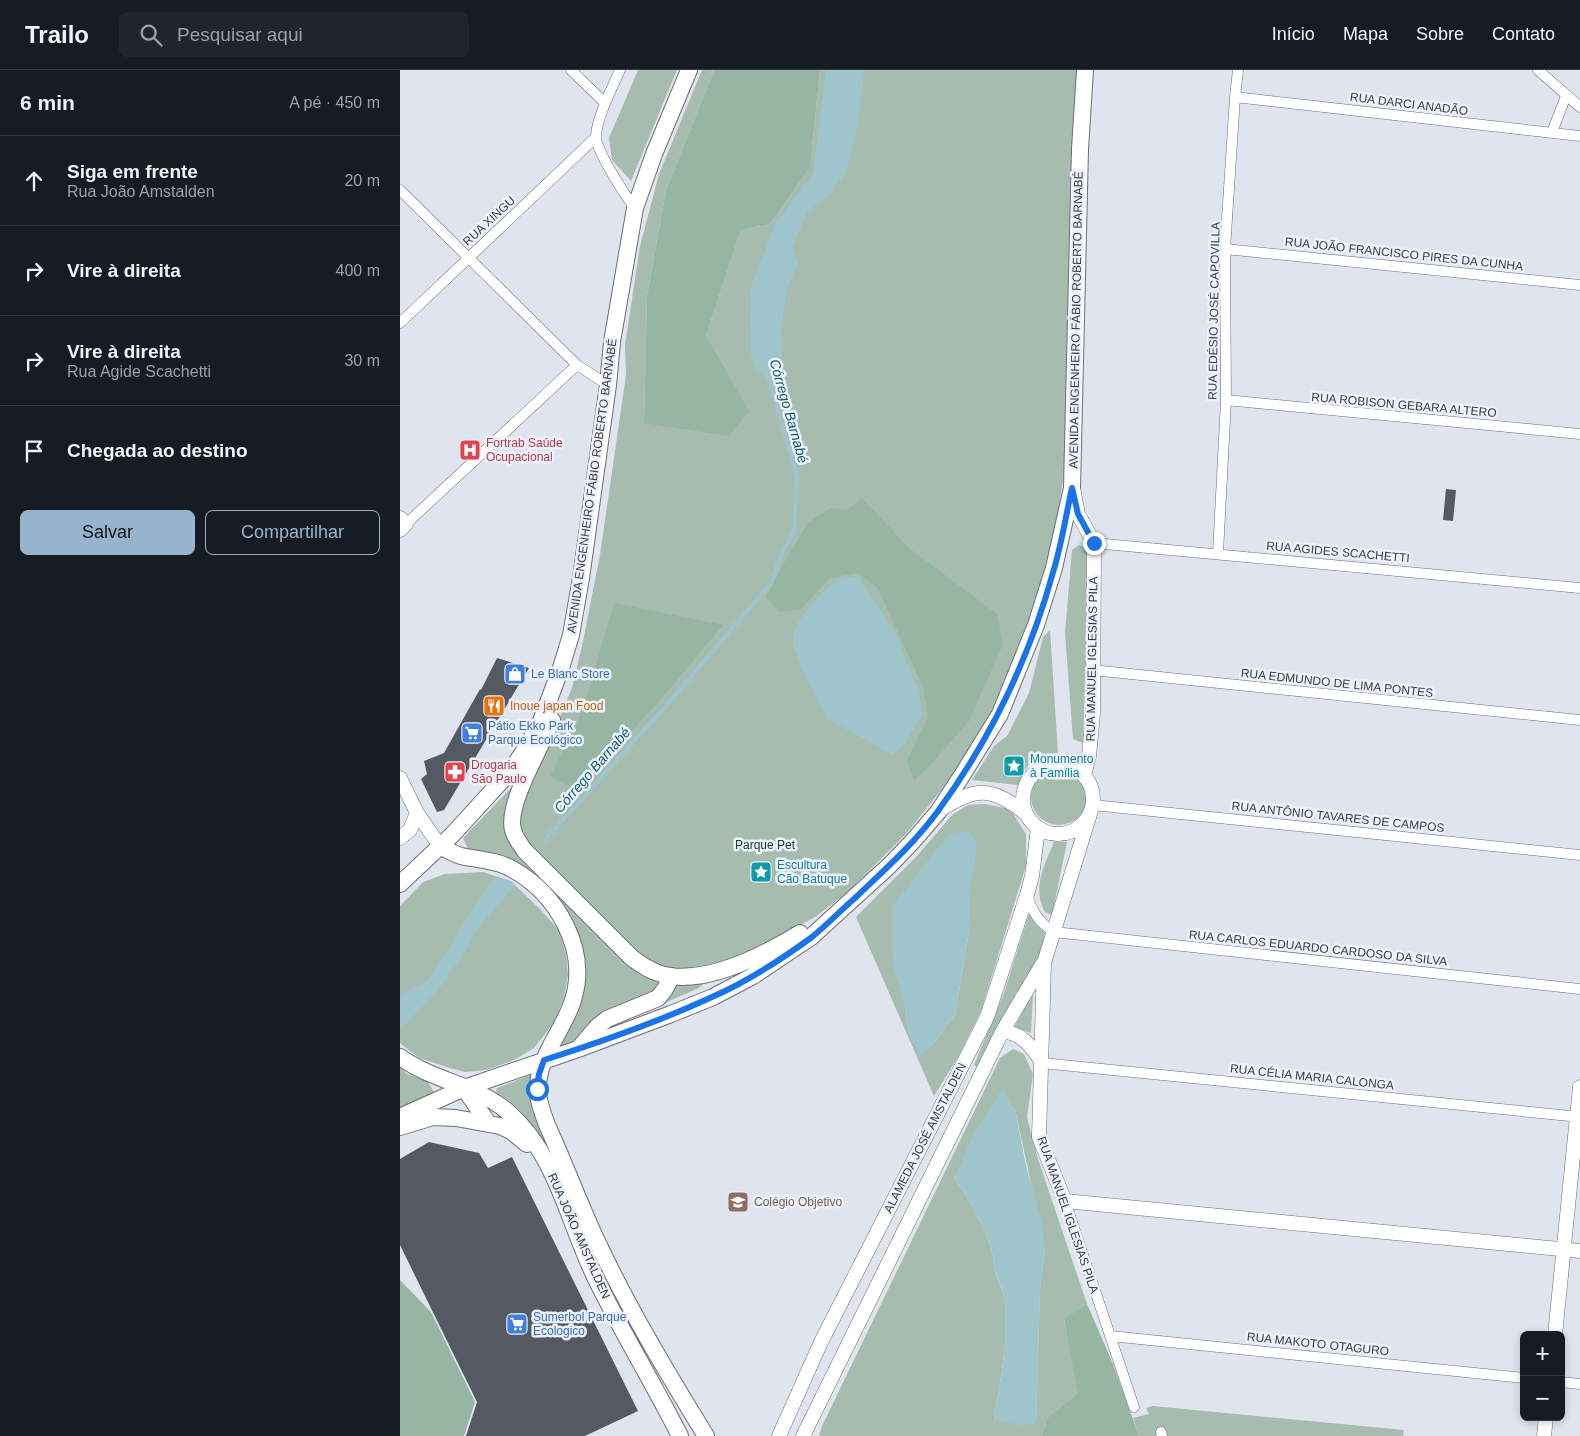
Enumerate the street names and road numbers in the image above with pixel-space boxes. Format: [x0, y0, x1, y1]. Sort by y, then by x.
street label: RUA DARCI ANADÃO [1349, 90, 1469, 118]
street label: AVENIDA ENGENHEIRO FÁBIO ROBERTO BARNABÉ [1065, 171, 1086, 469]
street label: RUA XINGU [460, 193, 518, 249]
street label: RUA EDÉSIO JOSÉ CAPOVILLA [1204, 222, 1223, 400]
street label: RUA JOÃO FRANCISCO PIRES DA CUNHA [1284, 235, 1524, 273]
street label: AVENIDA ENGENHEIRO FÁBIO ROBERTO BARNABÉ [563, 338, 620, 634]
street label: RUA ROBISON GEBARA ALTERO [1311, 390, 1497, 420]
street label: RUA AGIDES SCACHETTI [1266, 539, 1410, 565]
street label: RUA MANUEL IGLESIAS PILA [1084, 576, 1100, 742]
street label: RUA EDMUNDO DE LIMA PONTES [1240, 666, 1434, 700]
street label: RUA ANTÔNIO TAVARES DE CAMPOS [1231, 798, 1445, 835]
street label: RUA CARLOS EDUARDO CARDOSO DA SILVA [1188, 927, 1448, 969]
street label: ALAMEDA JOSÉ AMSTALDEN [880, 1060, 969, 1215]
street label: RUA CÉLIA MARIA CALONGA [1229, 1060, 1395, 1093]
street label: RUA MANUEL IGLESIAS PILA [1035, 1135, 1101, 1295]
street label: RUA JOÃO AMSTALDEN [545, 1171, 613, 1301]
street label: RUA MAKOTO OTAGURO [1246, 1330, 1390, 1358]

